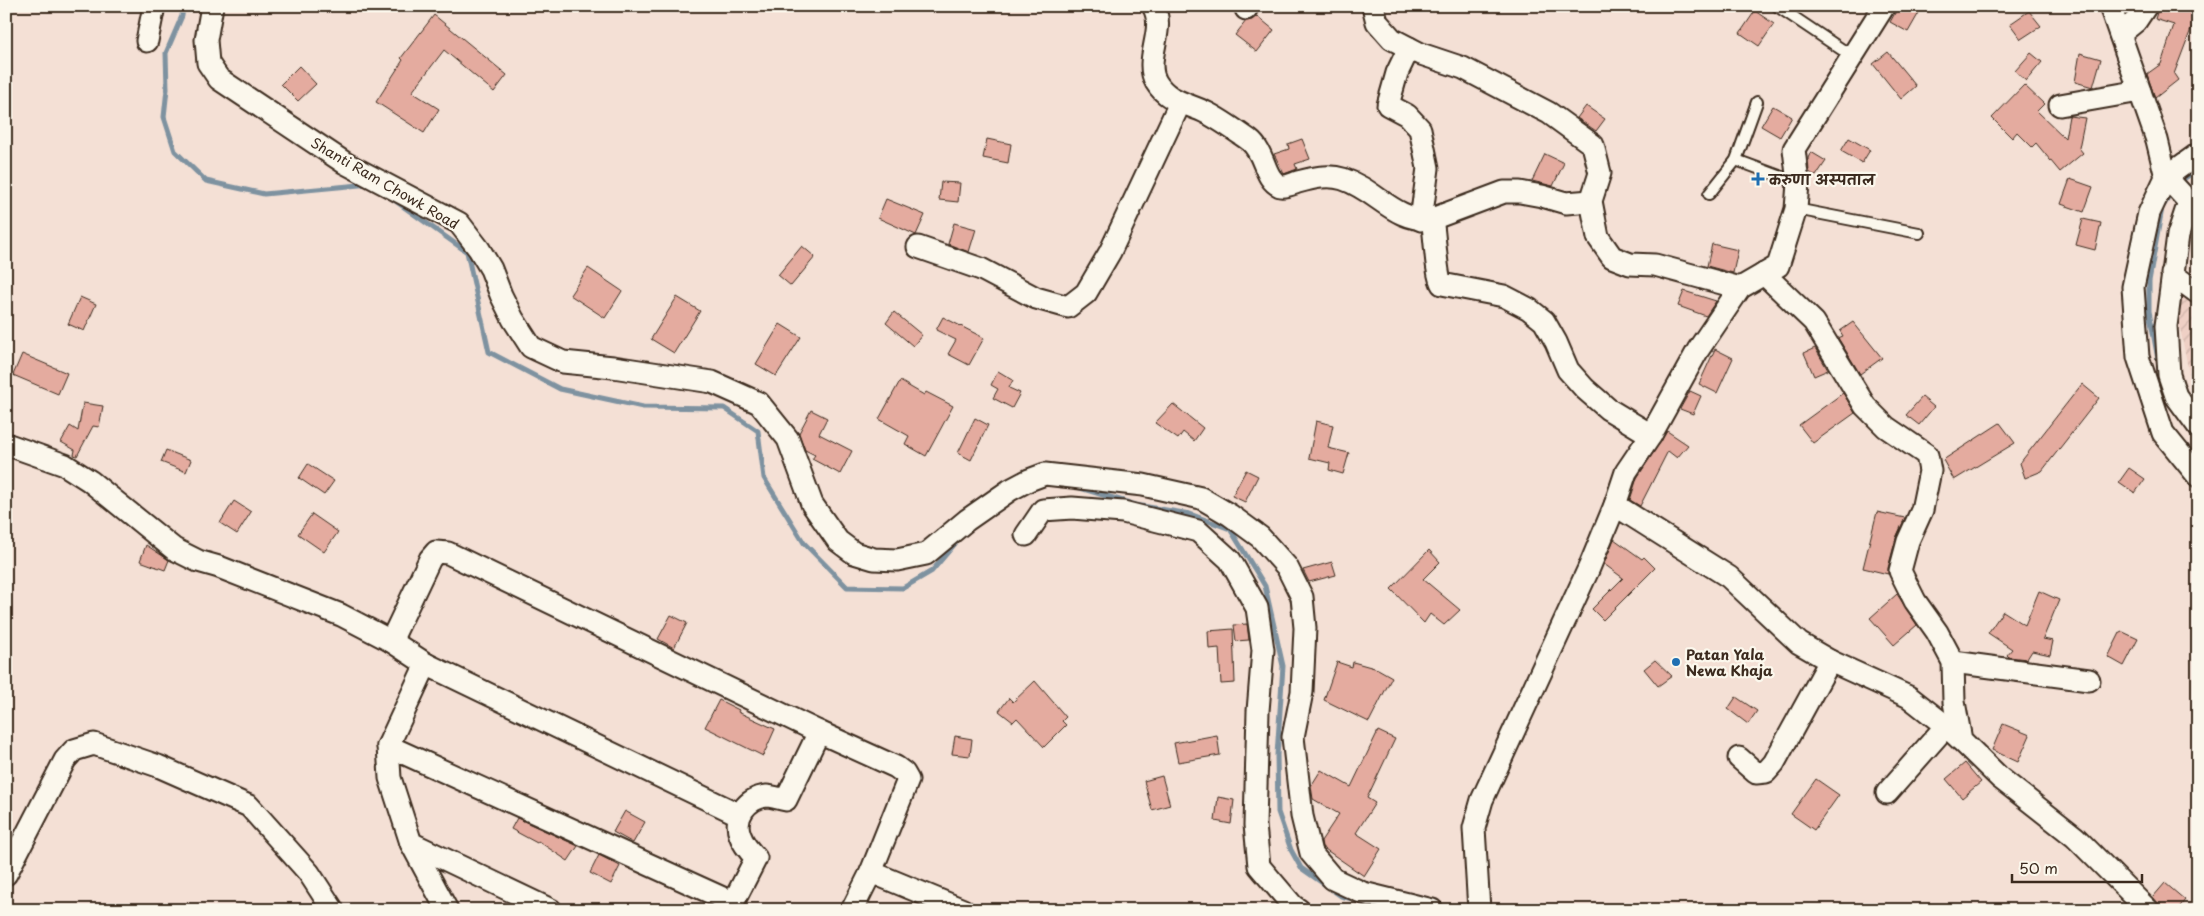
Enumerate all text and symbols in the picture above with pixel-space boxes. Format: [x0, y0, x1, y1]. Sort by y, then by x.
street label: Shanti Ram Chowk Road [307, 132, 463, 234]
place label: करुणा अस्पताल [1767, 169, 1877, 190]
marker: करुणा अस्पताल [1751, 172, 1765, 186]
place label: Patan Yala Newa Khaja [1686, 644, 1773, 681]
marker: Patan Yala Newa Khaja [1670, 656, 1682, 668]
scale bar [2012, 851, 2142, 883]
text: 50 m [2019, 856, 2058, 879]

